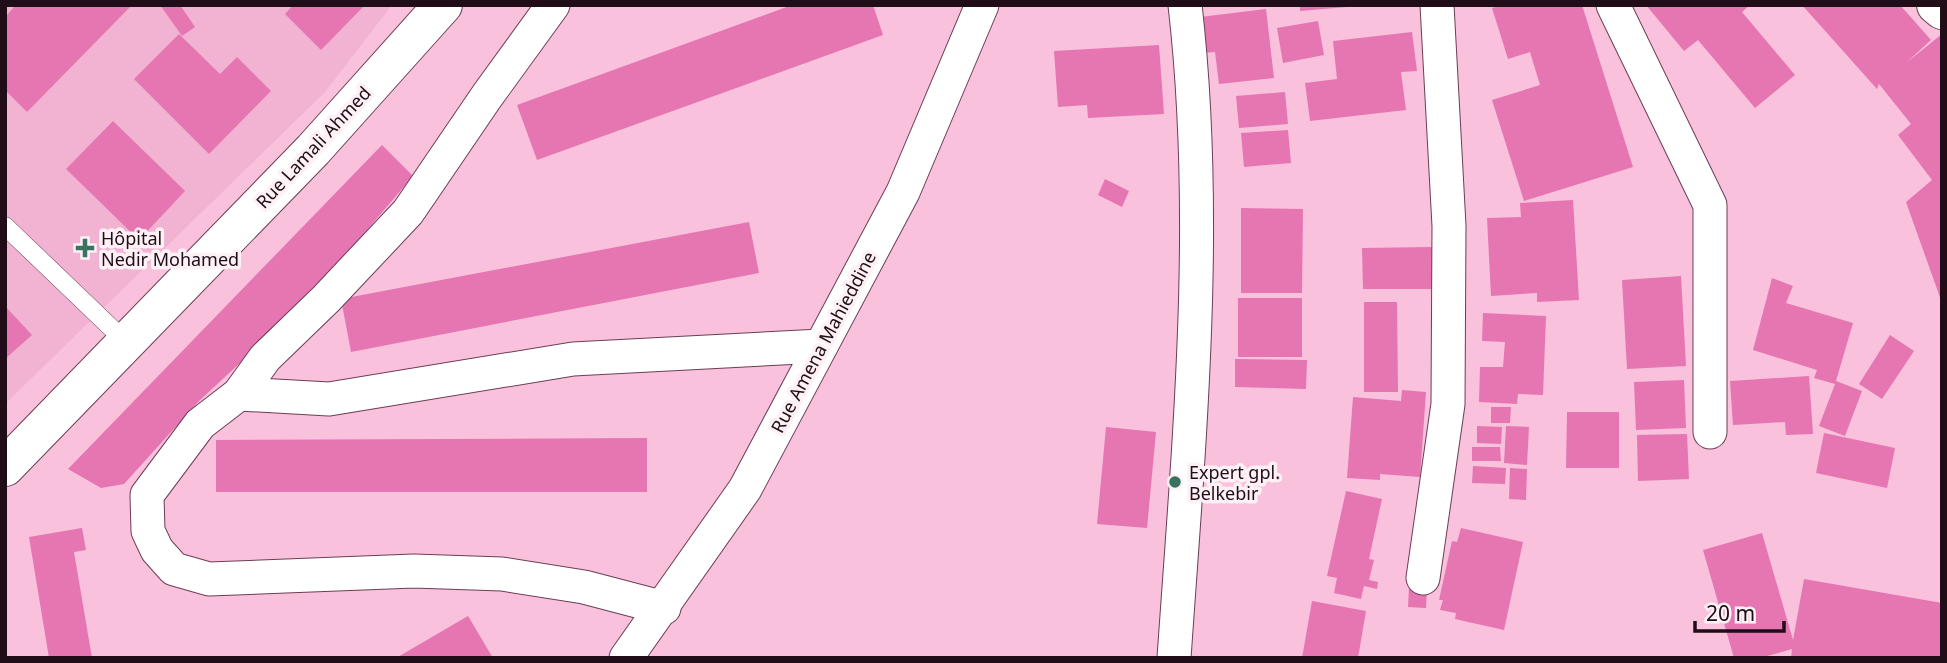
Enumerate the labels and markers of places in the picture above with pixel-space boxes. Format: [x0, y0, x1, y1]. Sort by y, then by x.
place label: Hôpital Nedir Mohamed [101, 226, 239, 271]
marker: Hôpital Nedir Mohamed [75, 238, 95, 258]
place label: Expert gpl. Belkebir [1189, 460, 1280, 505]
marker: Expert gpl. Belkebir [1167, 474, 1183, 490]

